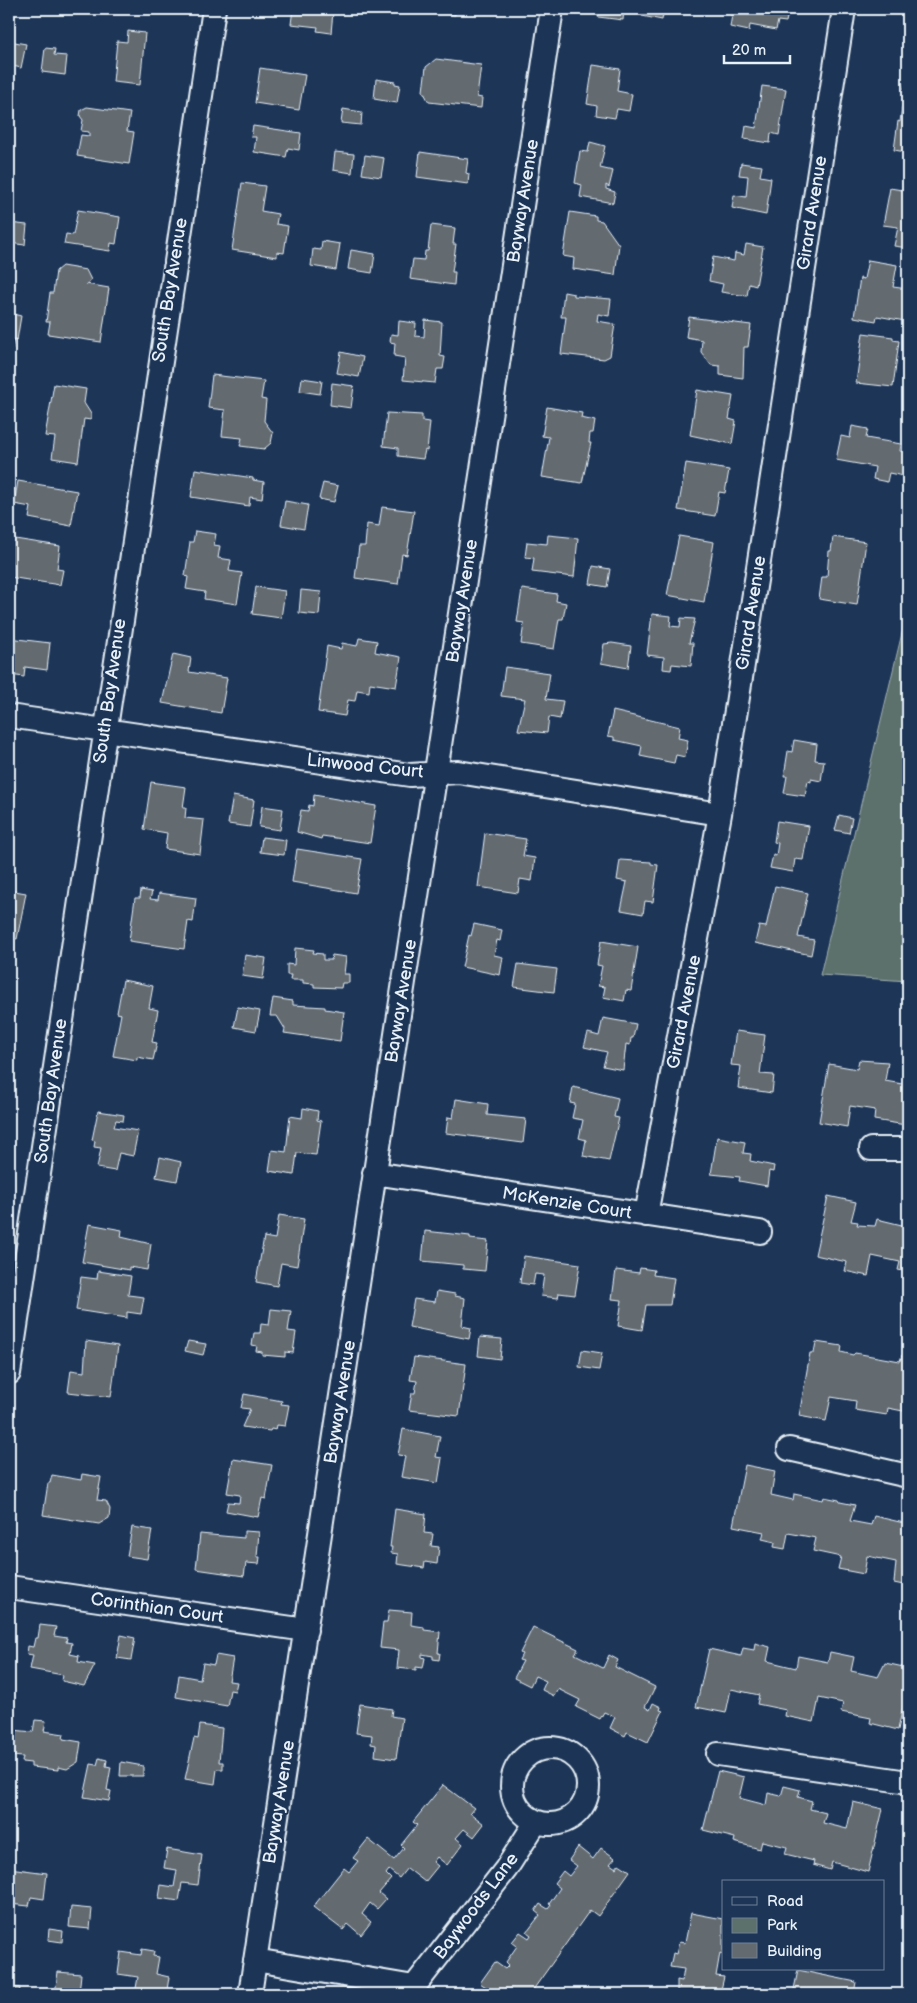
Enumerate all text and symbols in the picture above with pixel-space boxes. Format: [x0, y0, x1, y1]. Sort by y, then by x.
scale bar [724, 32, 791, 64]
text: 20 m [732, 41, 766, 60]
street label: Bayway Avenue [503, 137, 543, 264]
street label: Girard Avenue [793, 154, 831, 272]
street label: South Bay Avenue [148, 216, 192, 364]
street label: Bayway Avenue [442, 537, 482, 664]
street label: Girard Avenue [732, 554, 770, 672]
street label: South Bay Avenue [89, 617, 131, 765]
street label: Linwood Court [306, 749, 425, 783]
street label: Bayway Avenue [381, 937, 421, 1064]
street label: Girard Avenue [663, 953, 705, 1071]
street label: South Bay Avenue [30, 1017, 72, 1165]
street label: McKenzie Court [501, 1182, 634, 1224]
street label: Bayway Avenue [320, 1338, 360, 1465]
street label: Corinthian Court [89, 1588, 225, 1628]
street label: Bayway Avenue [259, 1738, 299, 1865]
street label: Baywoods Lane [429, 1848, 523, 1963]
legend [722, 1880, 884, 1970]
text: Road [767, 1892, 803, 1911]
text: Park [767, 1916, 798, 1935]
text: Building [767, 1942, 822, 1961]

